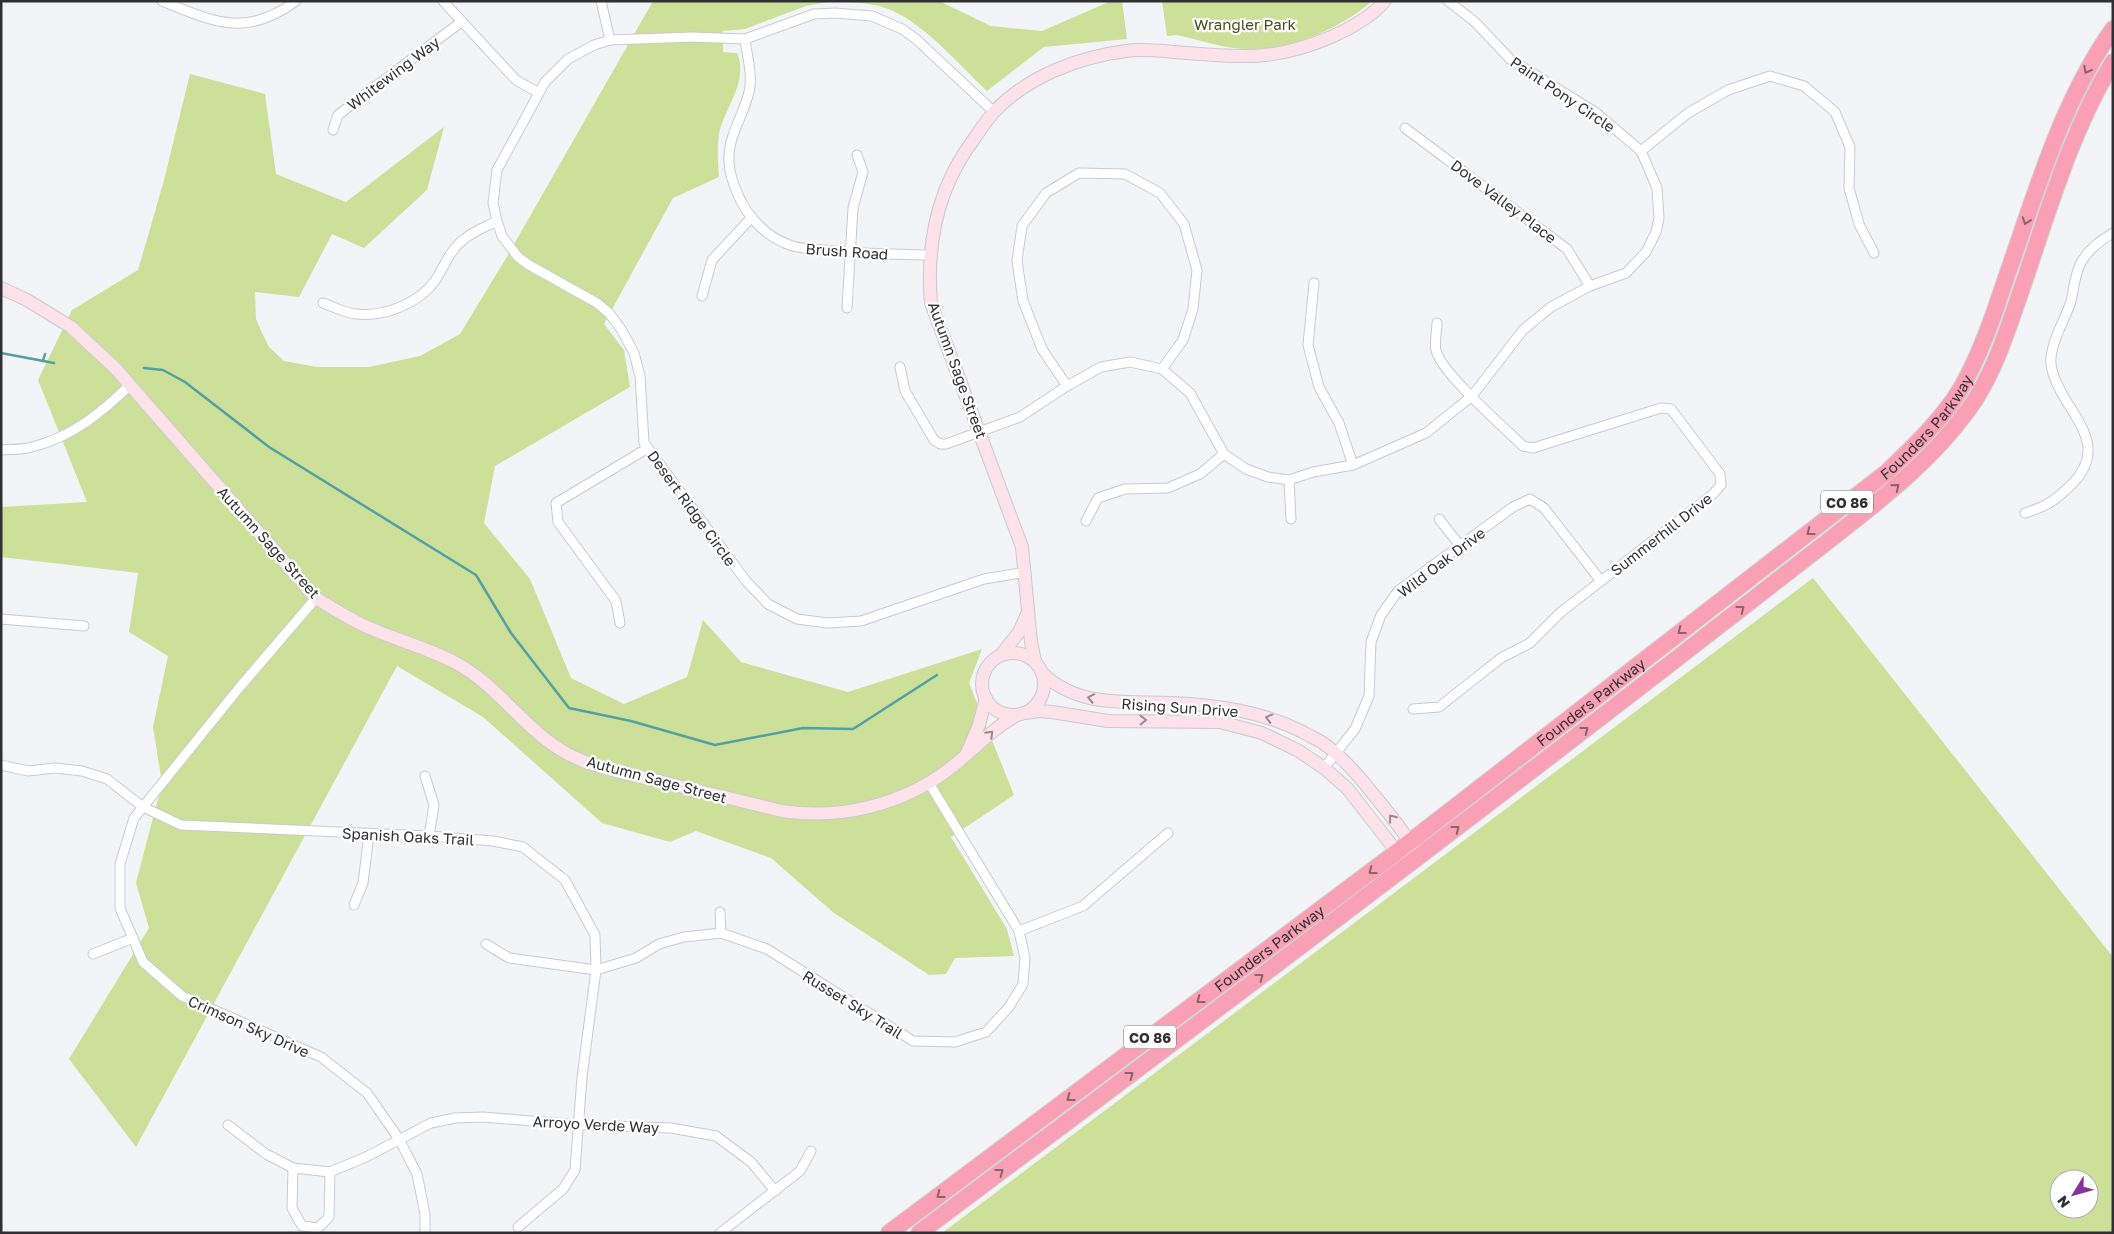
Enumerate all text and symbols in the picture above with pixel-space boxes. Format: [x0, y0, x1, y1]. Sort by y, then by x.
park label: Wrangler Park [1194, 15, 1297, 33]
street label: Whitewing Way [343, 32, 443, 114]
street label: Paint Pony Circle [1507, 52, 1619, 136]
one-way arrow [2083, 65, 2093, 74]
street label: Dove Valley Place [1448, 155, 1561, 247]
one-way arrow [2022, 216, 2032, 224]
street label: Brush Road [805, 239, 889, 263]
street label: Autumn Sage Street [925, 299, 991, 441]
street label: Founders Parkway [1876, 371, 1976, 483]
street label: Desert Ridge Circle [644, 447, 740, 569]
street label: Autumn Sage Street [214, 482, 324, 602]
one-way arrow [1890, 485, 1899, 493]
street label: Summerhill Drive [1607, 489, 1715, 579]
road number: CO 86 [1821, 491, 1873, 514]
street label: Wild Oak Drive [1394, 523, 1489, 601]
one-way arrow [1806, 526, 1815, 535]
one-way arrow [1735, 606, 1745, 615]
one-way arrow [1678, 626, 1687, 634]
street label: Founders Parkway [1533, 654, 1649, 750]
one-way arrow [1086, 694, 1095, 704]
street label: Rising Sun Drive [1121, 694, 1239, 720]
one-way arrow [1264, 713, 1273, 724]
one-way arrow [1139, 715, 1147, 726]
one-way arrow [1579, 727, 1588, 736]
one-way arrow [985, 731, 994, 740]
street label: Autumn Sage Street [585, 752, 729, 806]
one-way arrow [1390, 815, 1398, 824]
street label: Spanish Oaks Trail [342, 824, 475, 848]
one-way arrow [1450, 827, 1459, 835]
one-way arrow [1368, 865, 1378, 874]
street label: Founders Parkway [1211, 901, 1328, 995]
street label: Russet Sky Trail [800, 966, 907, 1042]
one-way arrow [1254, 974, 1264, 983]
street label: Crimson Sky Drive [186, 991, 313, 1061]
one-way arrow [1196, 994, 1206, 1003]
road number: CO 86 [1124, 1026, 1176, 1048]
one-way arrow [1124, 1072, 1134, 1081]
one-way arrow [1067, 1092, 1076, 1100]
street label: Arroyo Verde Way [532, 1112, 660, 1136]
one-way arrow [994, 1169, 1004, 1178]
north arrow [2049, 1169, 2099, 1219]
one-way arrow [936, 1189, 946, 1198]
text: N [2053, 1193, 2073, 1211]

